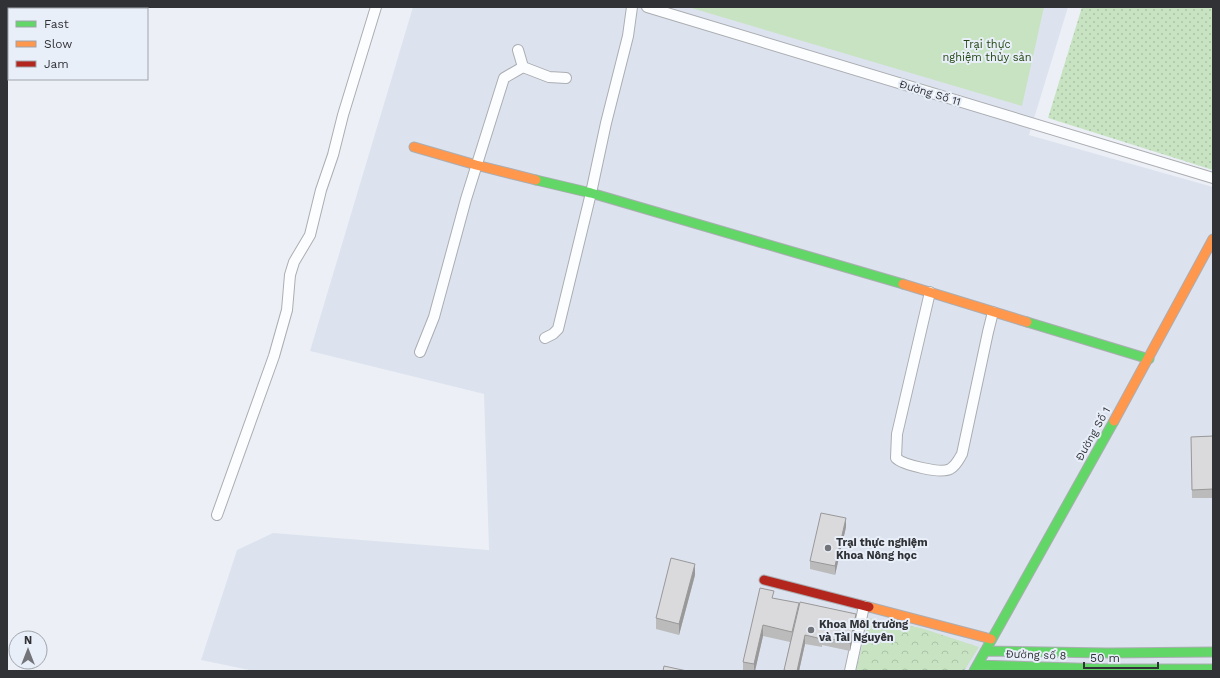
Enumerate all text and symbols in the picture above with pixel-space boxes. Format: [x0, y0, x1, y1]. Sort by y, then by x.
legend [8, 8, 148, 80]
text: Fast [44, 17, 69, 31]
text: Slow [44, 37, 72, 51]
park label: Trại thực nghiệm thủy sản [943, 38, 1031, 64]
text: Jam [44, 57, 69, 71]
street label: Đường Số 11 [898, 77, 962, 109]
street label: Đường Số 1 [1073, 405, 1113, 463]
place label: Trại thực nghiệm Khoa Nông học [836, 536, 928, 562]
marker: Trại thực nghiệm Khoa Nông học [823, 543, 833, 553]
place label: Khoa Môi trường và Tài Nguyên [818, 618, 909, 644]
marker: Khoa Môi trường và Tài Nguyên [806, 625, 816, 635]
north arrow [8, 630, 48, 670]
text: N [24, 634, 32, 647]
scale bar [1084, 644, 1158, 670]
street label: Đường số 8 [1005, 647, 1067, 663]
text: 50 m [1090, 651, 1120, 665]

